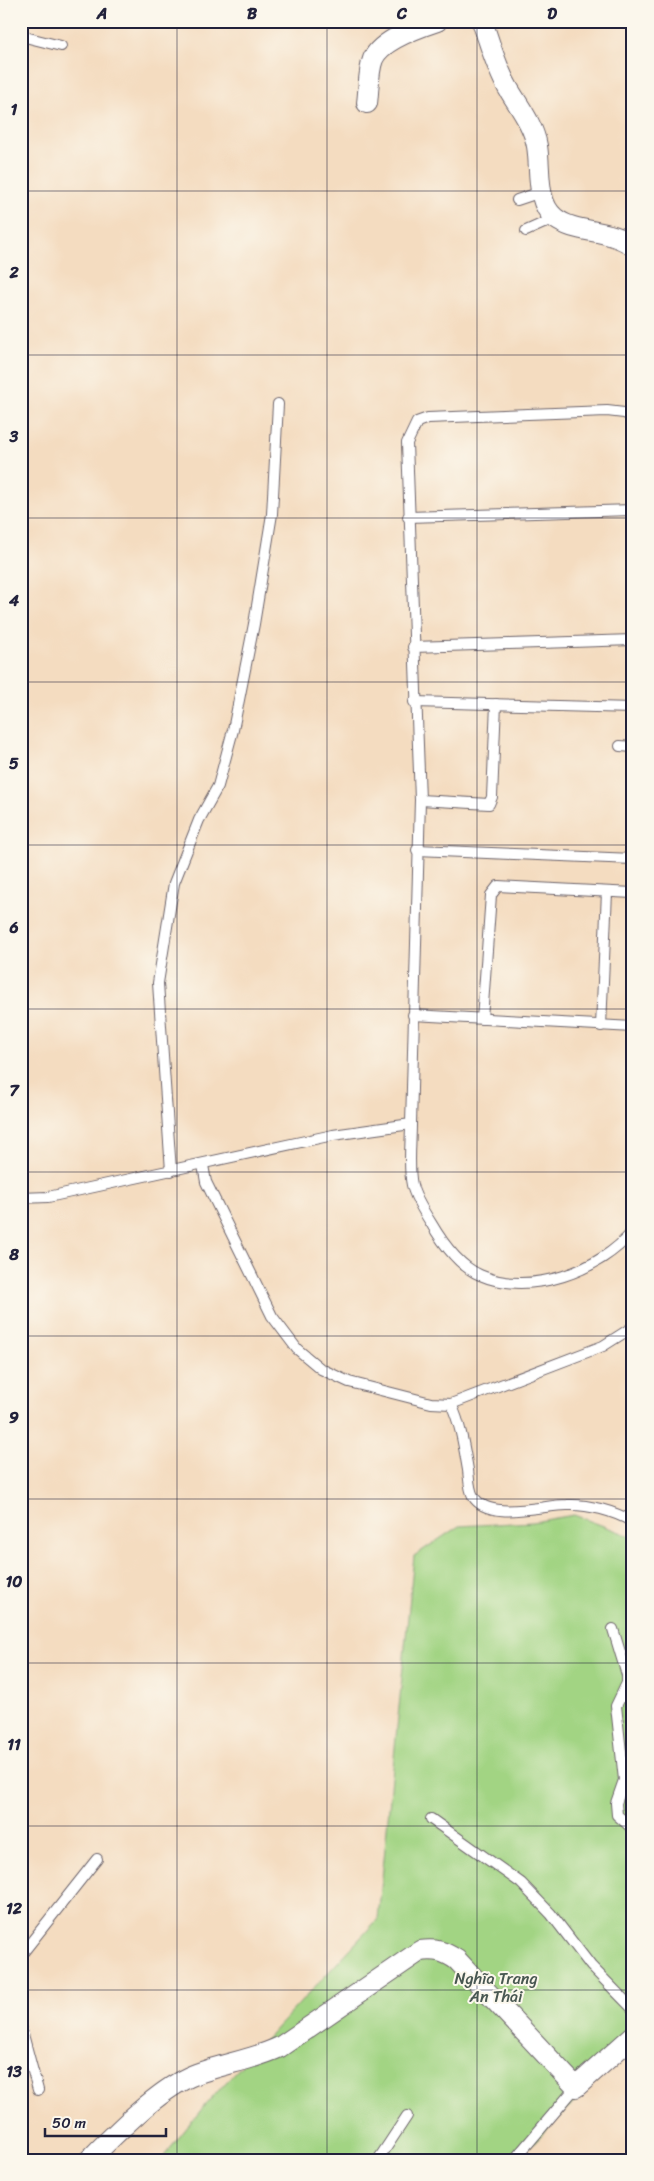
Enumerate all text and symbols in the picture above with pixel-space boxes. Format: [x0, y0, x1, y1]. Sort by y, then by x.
text: A [96, 0, 107, 28]
text: B [247, 0, 258, 28]
text: C [396, 0, 408, 28]
text: D [547, 0, 557, 28]
text: 1 [11, 95, 18, 124]
text: 2 [8, 258, 19, 287]
text: 3 [9, 422, 19, 451]
text: 4 [8, 586, 19, 615]
text: 5 [9, 749, 19, 778]
text: 6 [8, 913, 19, 942]
text: 7 [9, 1076, 20, 1105]
text: 8 [8, 1240, 19, 1269]
text: 9 [9, 1403, 19, 1432]
text: 10 [6, 1567, 22, 1596]
text: 11 [7, 1730, 21, 1759]
text: 12 [6, 1894, 23, 1923]
park label: Nghĩa Trang An Thái [455, 1964, 538, 2011]
text: 13 [6, 2057, 22, 2086]
scale bar [45, 2106, 166, 2138]
text: 50 m [52, 2110, 87, 2136]

